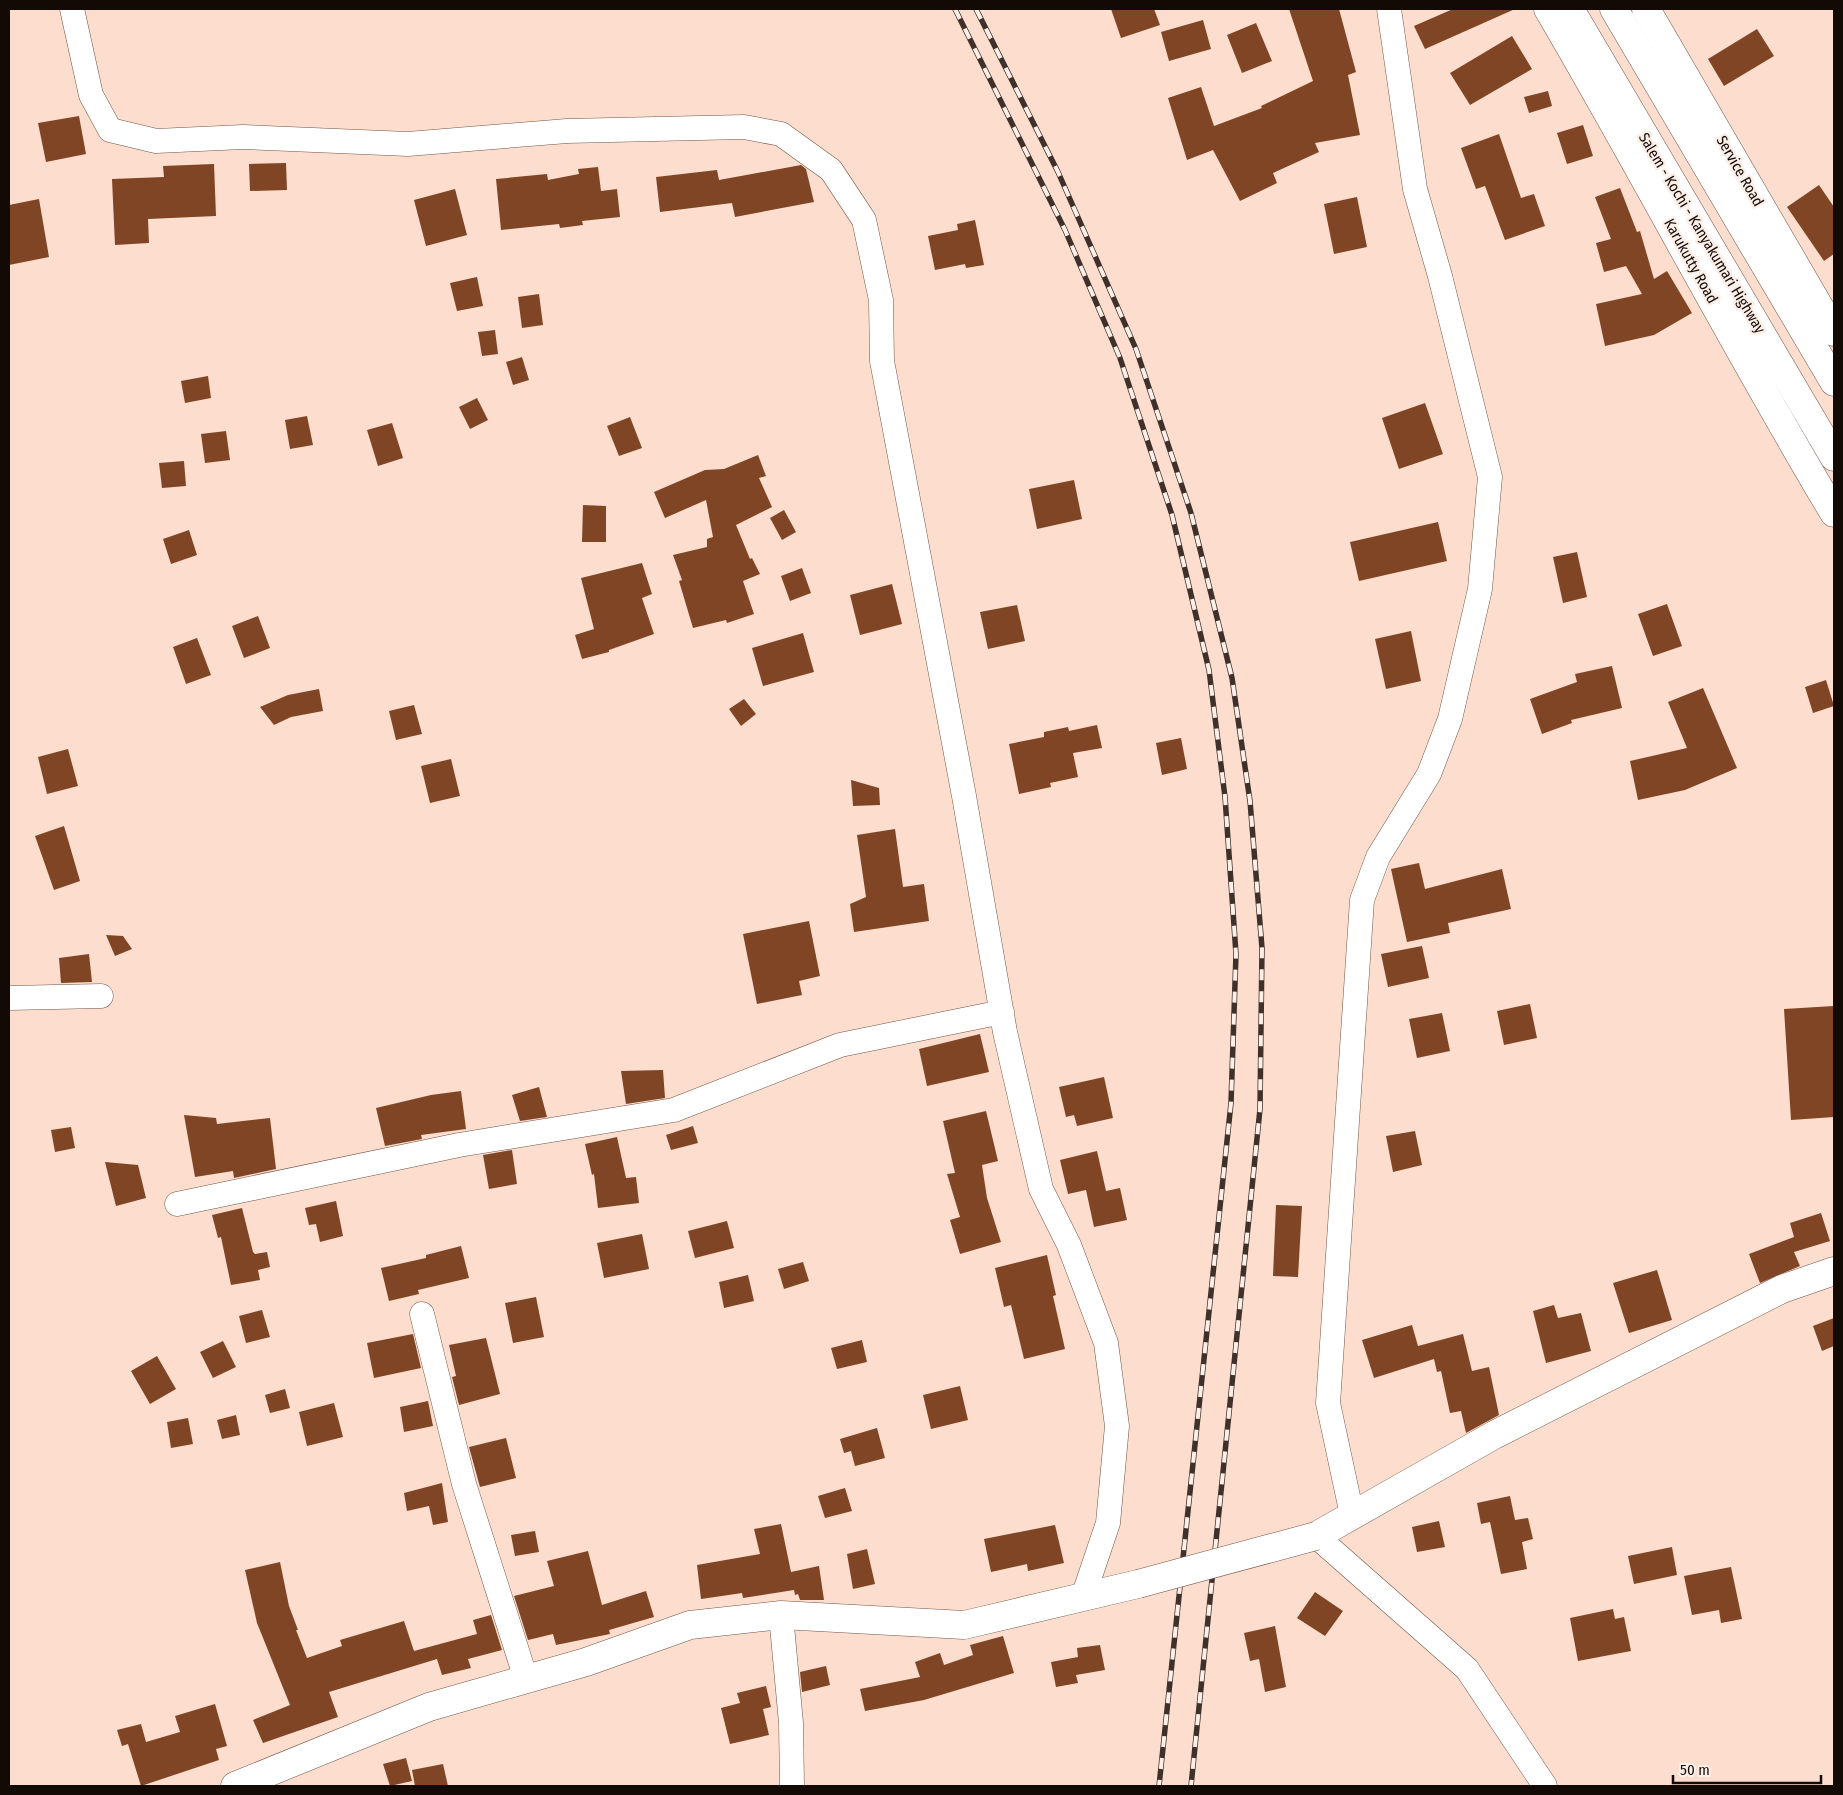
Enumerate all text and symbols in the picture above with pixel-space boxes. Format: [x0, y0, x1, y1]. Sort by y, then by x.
street label: Salem - Kochi - Kanyakumari Highway [1635, 130, 1769, 337]
street label: Service Road [1713, 132, 1767, 210]
street label: Karukutty Road [1660, 215, 1722, 307]
scale bar [1673, 1752, 1820, 1784]
text: 50 m [1680, 1761, 1710, 1779]

